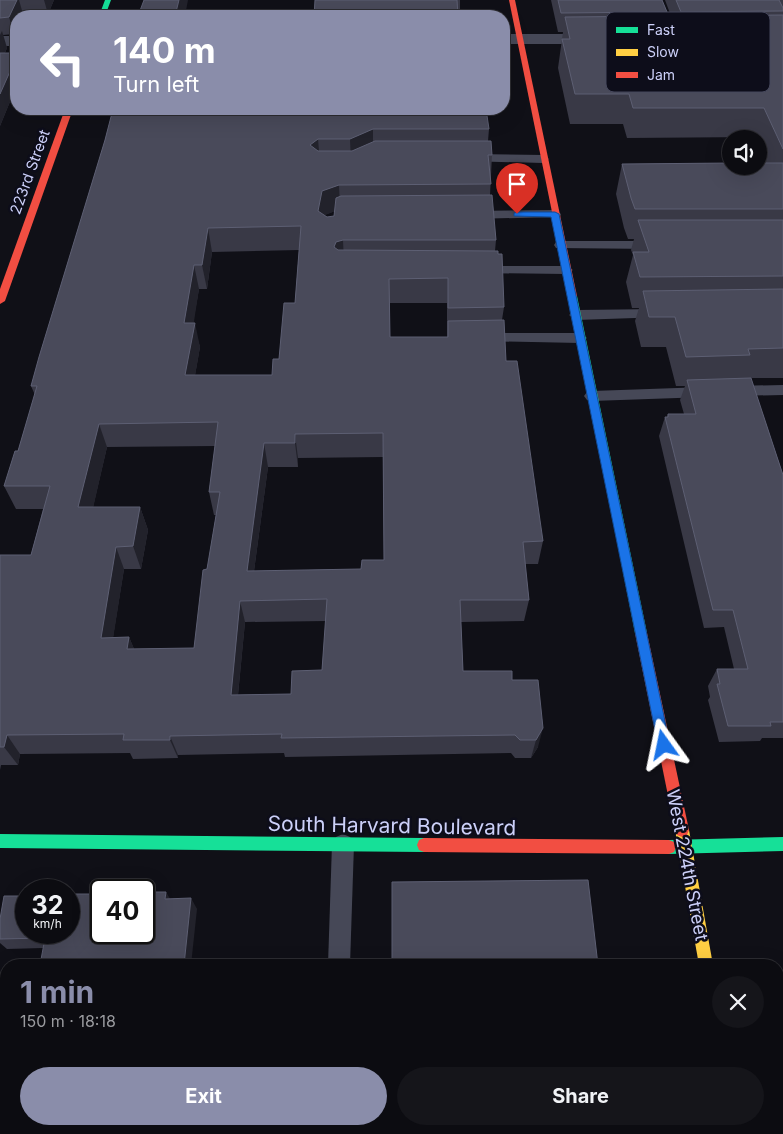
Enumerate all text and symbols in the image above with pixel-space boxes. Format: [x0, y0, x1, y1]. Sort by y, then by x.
legend [606, 12, 770, 92]
text: Fast [647, 21, 675, 38]
text: 140 m [113, 29, 216, 71]
icon: left [30, 30, 95, 95]
text: Slow [647, 43, 679, 60]
text: Jam [647, 66, 675, 83]
text: Turn left [113, 71, 199, 97]
street label: 223rd Street [5, 127, 54, 217]
map controls [722, 130, 767, 175]
button: sound [722, 130, 767, 175]
pin [496, 163, 538, 214]
icon: arrive [503, 170, 531, 198]
position arrow [637, 718, 689, 770]
street label: West 224th Street [663, 788, 712, 942]
street label: South Harvard Boulevard [267, 811, 517, 840]
speed limit sign: 40 [90, 879, 155, 944]
text: 32 [32, 890, 63, 920]
text: km/h [33, 916, 62, 931]
text: 1 min [20, 974, 94, 1010]
button: close [712, 976, 764, 1028]
text: 150 m · 18:18 [20, 1011, 116, 1031]
button: Exit [20, 1067, 387, 1125]
button: Share [397, 1067, 764, 1125]

